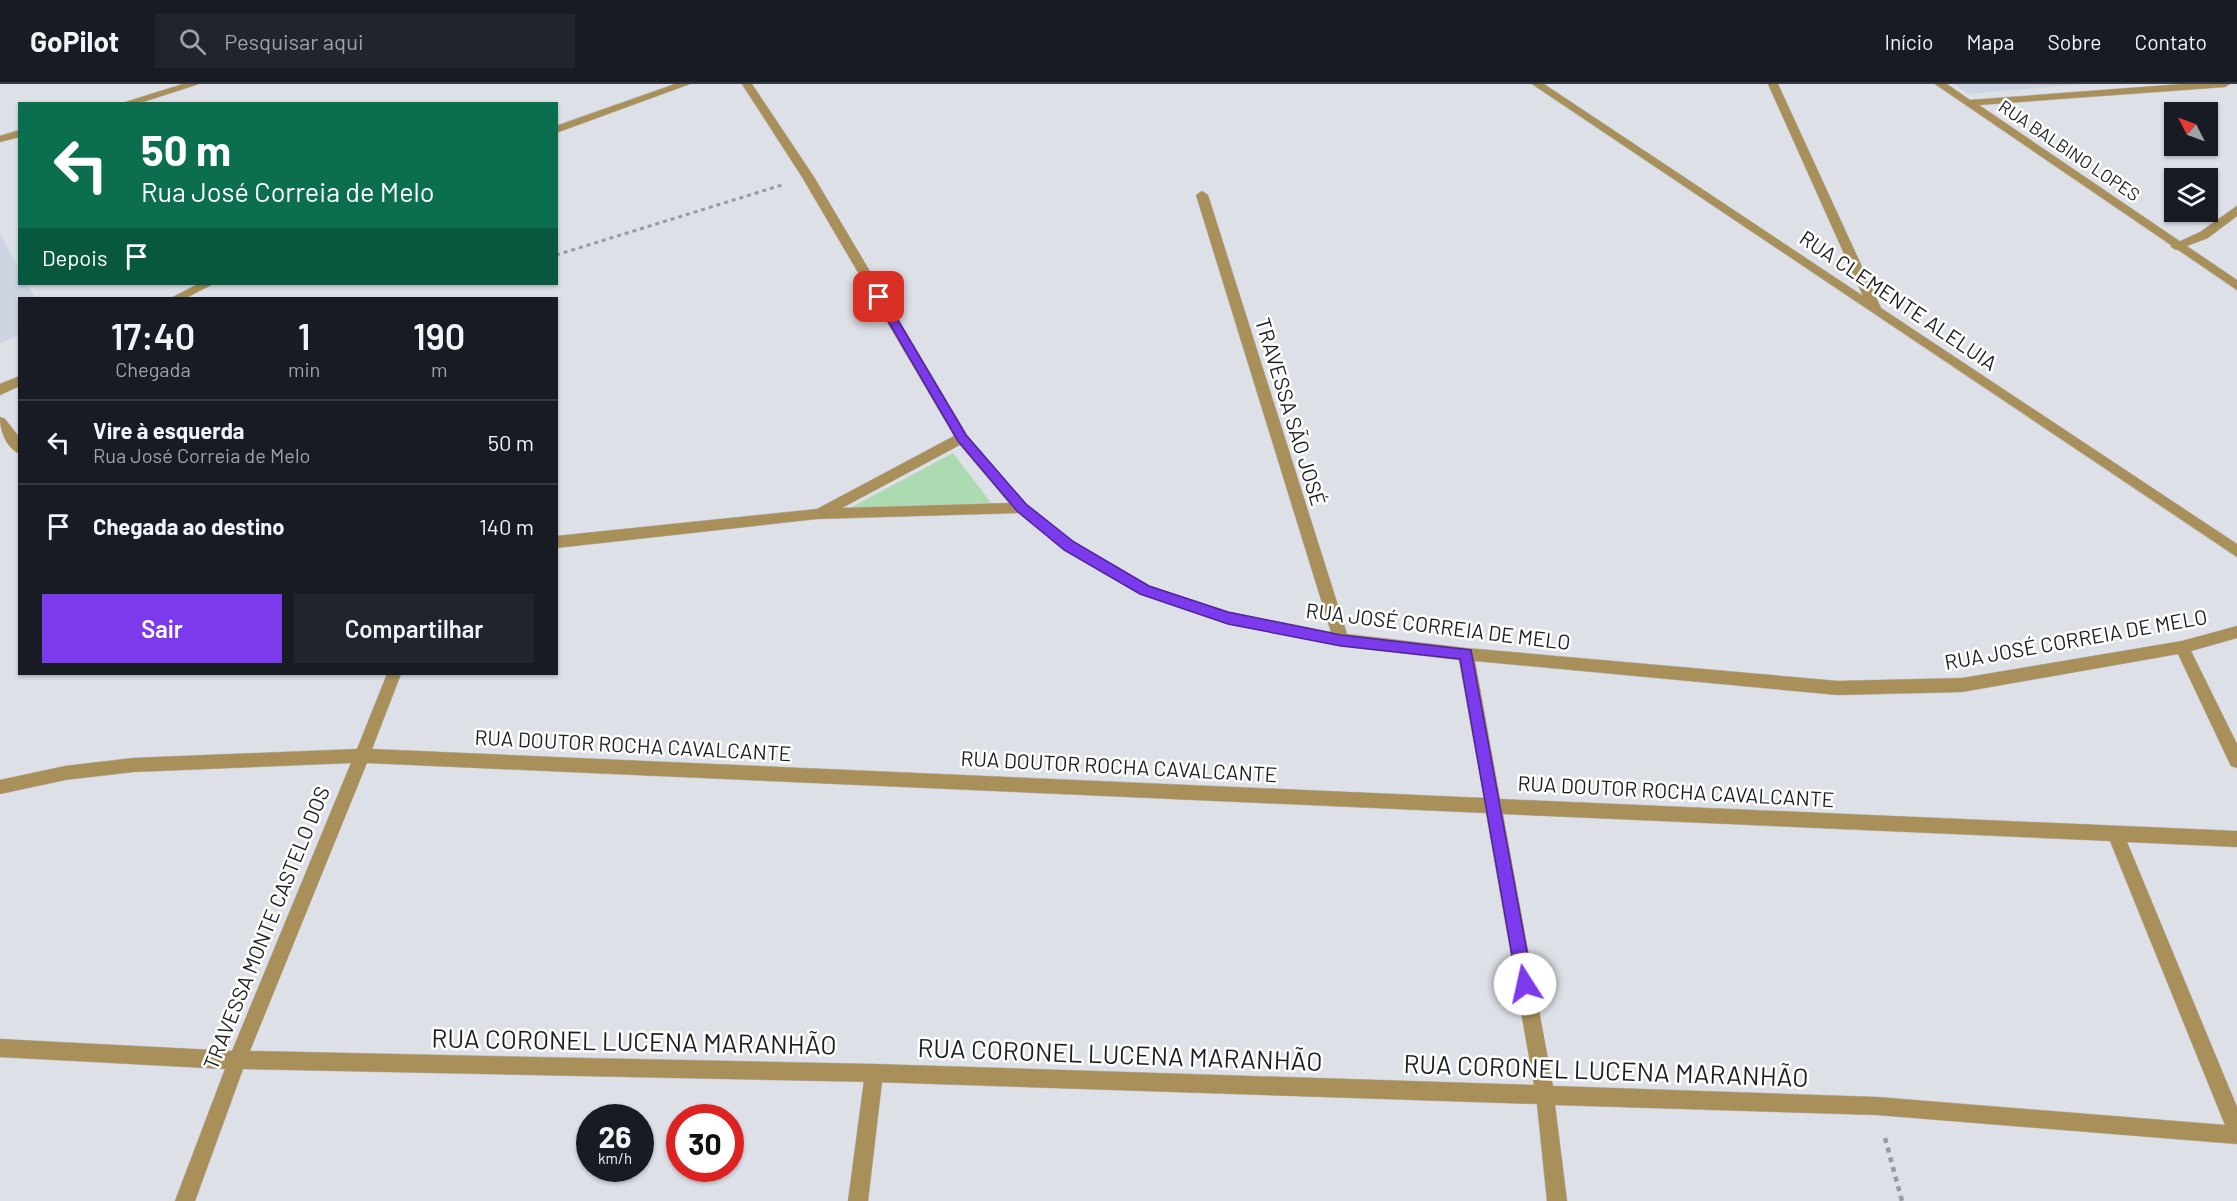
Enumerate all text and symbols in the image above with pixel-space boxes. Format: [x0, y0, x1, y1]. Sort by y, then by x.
search box [155, 14, 575, 68]
text: GoPilot [30, 24, 119, 58]
icon: search [176, 25, 209, 58]
text: Pesquisar aqui [224, 28, 364, 54]
text: Início [1885, 29, 1933, 54]
text: Mapa [1966, 29, 2015, 54]
text: Sobre [2048, 29, 2101, 54]
text: Contato [2134, 29, 2207, 54]
street label: RUA BALBINO LOPES [1995, 95, 2144, 206]
north arrow [2164, 102, 2218, 156]
map controls [2164, 102, 2218, 222]
text: 50 m [141, 124, 231, 174]
icon: left [42, 126, 120, 204]
button: layers [2164, 168, 2218, 222]
text: Rua José Correia de Melo [141, 175, 435, 207]
street label: RUA CLEMENTE ALELUIA [1795, 224, 2002, 375]
icon: arrive [120, 240, 153, 273]
text: Depois [42, 244, 108, 270]
pin [853, 271, 904, 322]
icon: arrive [862, 280, 895, 313]
text: 17:40 [111, 314, 195, 357]
text: 1 [298, 314, 311, 357]
text: 190 [413, 314, 465, 357]
street label: TRAVESSA SÃO JOSÉ [1251, 314, 1332, 509]
text: Chegada [115, 357, 191, 381]
text: min [288, 357, 320, 381]
text: m [431, 357, 447, 381]
text: Vire à esquerda [93, 417, 244, 443]
icon: left [42, 426, 75, 459]
text: 50 m [488, 429, 534, 455]
text: Rua José Correia de Melo [93, 443, 310, 467]
icon: arrive [42, 510, 75, 543]
text: Chegada ao destino [93, 513, 284, 539]
text: 140 m [479, 513, 534, 539]
button: Sair [42, 594, 282, 663]
button: Compartilhar [294, 594, 534, 663]
street label: RUA JOSÉ CORREIA DE MELO [1304, 597, 1572, 654]
street label: RUA JOSÉ CORREIA DE MELO [1942, 603, 2209, 674]
street label: RUA DOUTOR ROCHA CAVALCANTE [474, 724, 792, 765]
street label: RUA DOUTOR ROCHA CAVALCANTE [960, 745, 1278, 786]
street label: RUA DOUTOR ROCHA CAVALCANTE [1517, 770, 1835, 811]
street label: TRAVESSA MONTE CASTELO DOS [197, 782, 334, 1073]
position arrow [1493, 952, 1557, 1016]
street label: RUA CORONEL LUCENA MARANHÃO [431, 1021, 837, 1060]
street label: RUA CORONEL LUCENA MARANHÃO [917, 1031, 1323, 1076]
street label: RUA CORONEL LUCENA MARANHÃO [1403, 1047, 1809, 1092]
speed limit sign: 30 [666, 1104, 744, 1182]
text: 26 [599, 1118, 631, 1154]
text: km/h [598, 1149, 632, 1167]

